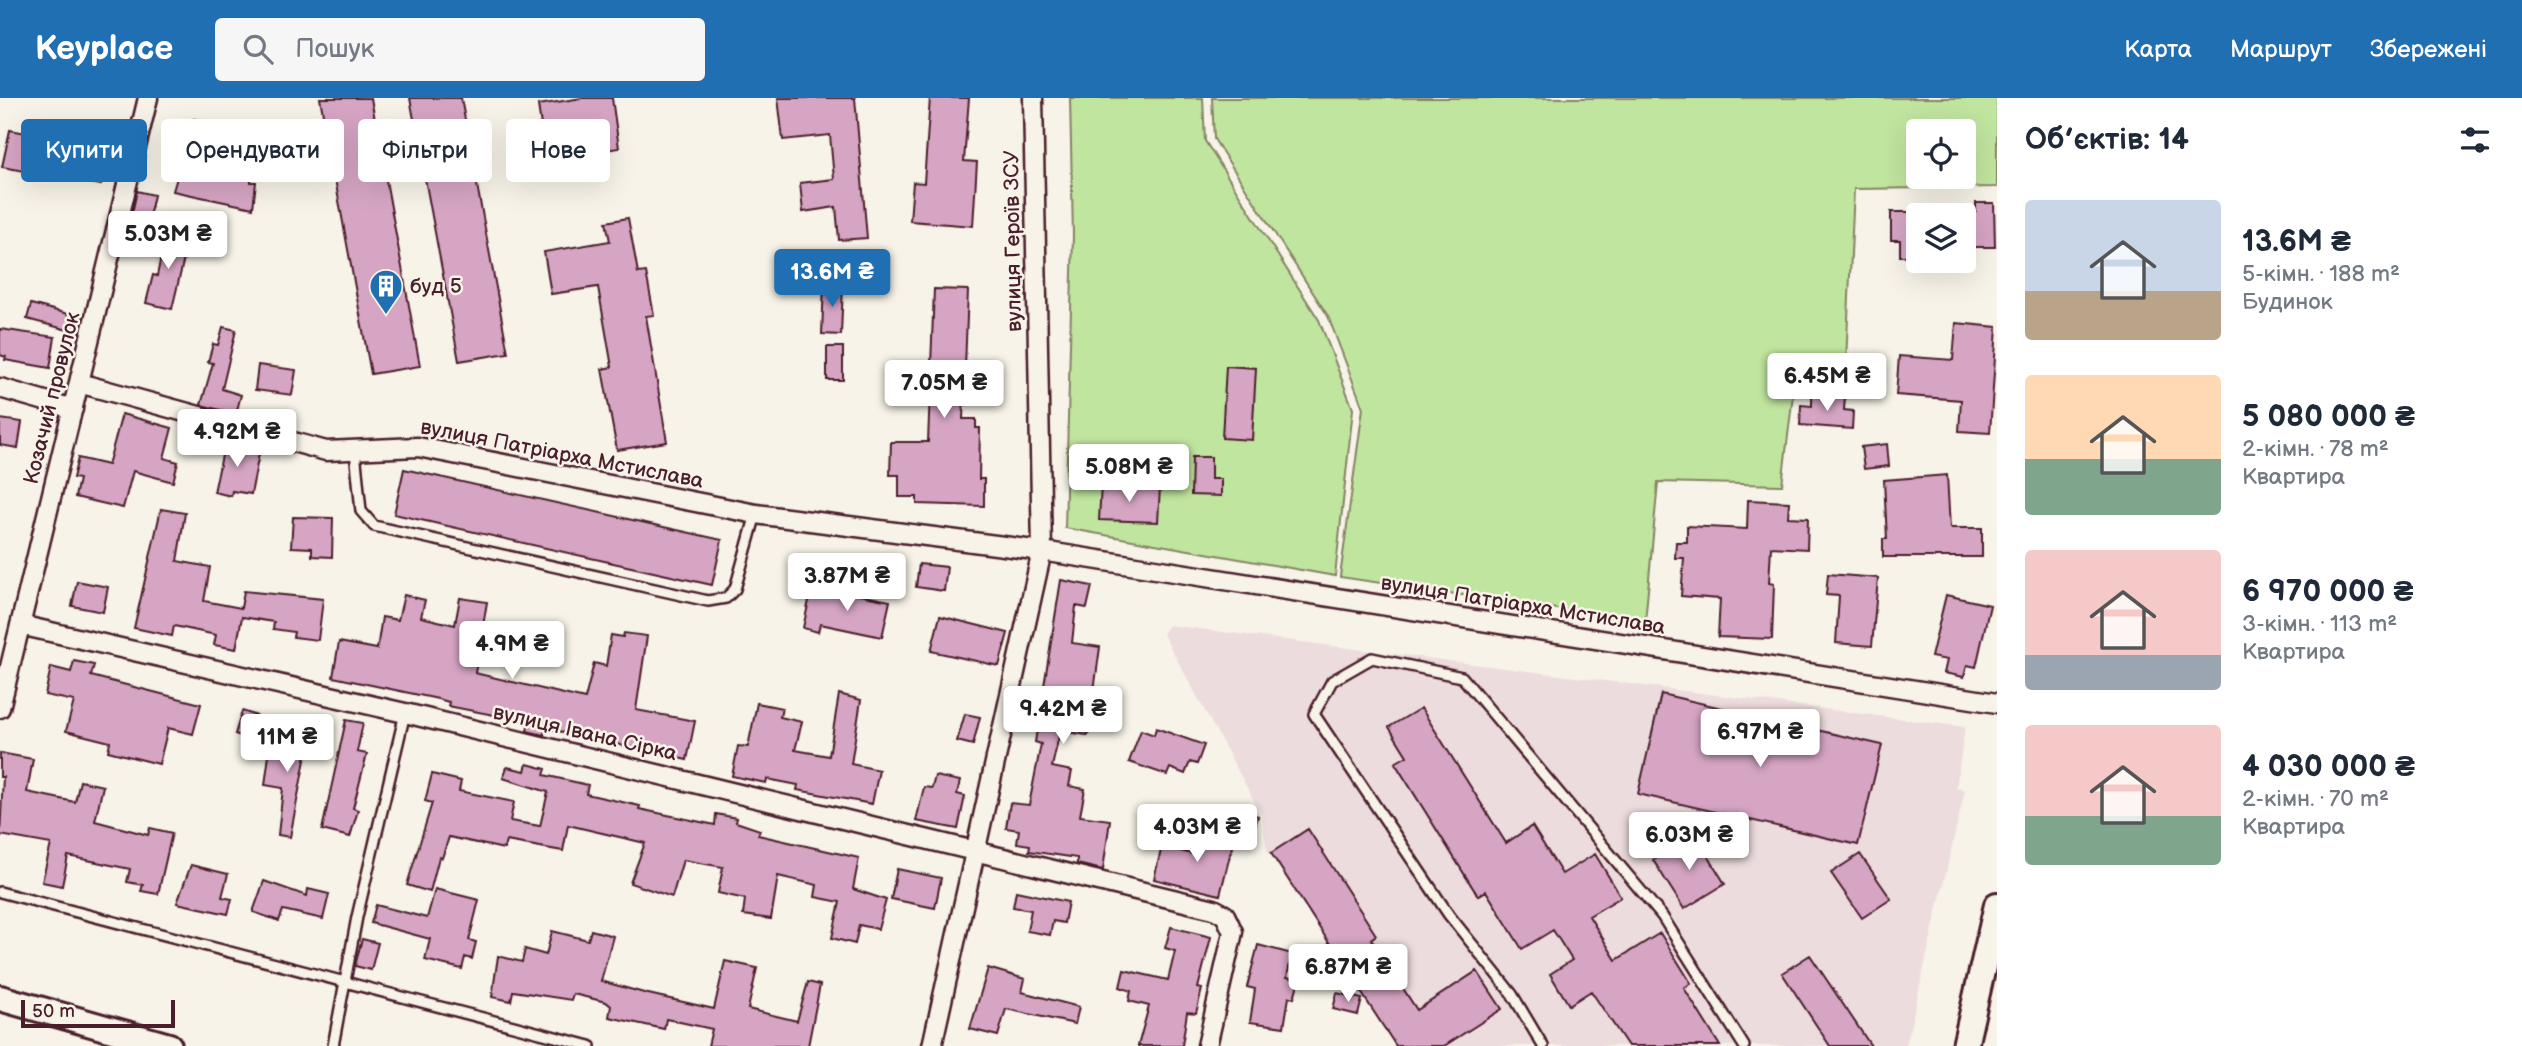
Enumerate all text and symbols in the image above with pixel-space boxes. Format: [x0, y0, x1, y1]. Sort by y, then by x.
search box [215, 18, 705, 81]
text: Keyplace [35, 29, 173, 69]
icon: search [239, 30, 277, 68]
text: Пошук [295, 34, 374, 65]
text: Карта [2124, 35, 2192, 64]
text: Маршрут [2230, 35, 2332, 64]
text: Збережені [2370, 35, 2487, 64]
chip: Купити [21, 119, 147, 182]
chip: Орендувати [161, 119, 344, 182]
chip: Фільтри [358, 119, 492, 182]
chip: Нове [506, 119, 610, 182]
map controls [1906, 119, 1976, 273]
button: locate [1906, 119, 1976, 189]
icon: filters [2456, 121, 2494, 159]
text: Об’єктів: 14 [2025, 122, 2189, 158]
street label: вулиця Героїв ЗСУ [999, 150, 1027, 332]
button: layers [1906, 203, 1976, 273]
pin: 5.03M ₴ [103, 212, 233, 271]
text: 5.03M ₴ [124, 220, 212, 248]
text: 13.6M ₴ [2242, 224, 2351, 260]
icon: home [2081, 228, 2165, 312]
pin: 13.6M ₴ [767, 250, 897, 309]
text: 13.6M ₴ [790, 258, 874, 286]
text: 5-кімн. · 188 m² [2242, 260, 2400, 288]
building icon: буд 5 [367, 267, 405, 316]
place label: буд 5 [410, 274, 462, 299]
text: Будинок [2242, 288, 2333, 316]
street label: Козачий провулок [18, 309, 86, 487]
pin: 6.45M ₴ [1762, 354, 1892, 413]
pin: 7.05M ₴ [879, 360, 1009, 420]
text: 6.45M ₴ [1783, 362, 1871, 390]
text: 7.05M ₴ [901, 369, 987, 397]
text: 5 080 000 ₴ [2242, 399, 2415, 435]
icon: home [2081, 403, 2165, 487]
pin: 4.92M ₴ [172, 410, 302, 469]
street label: вулиця Патріарха Мстислава [418, 414, 706, 494]
text: 4.92M ₴ [193, 418, 281, 446]
text: 2-кімн. · 78 m² [2242, 435, 2389, 463]
pin: 5.08M ₴ [1064, 444, 1194, 504]
text: 5.08M ₴ [1085, 453, 1173, 481]
text: Квартира [2242, 463, 2345, 491]
pin: 3.87M ₴ [782, 554, 912, 613]
text: 3.87M ₴ [804, 562, 890, 590]
street label: вулиця Патріарха Мстислава [1379, 570, 1668, 640]
text: 6 970 000 ₴ [2242, 574, 2413, 610]
icon: home [2081, 578, 2165, 662]
text: 3-кімн. · 113 m² [2242, 610, 2397, 638]
pin: 4.9M ₴ [455, 622, 569, 681]
text: 4.9M ₴ [475, 630, 549, 658]
text: Квартира [2242, 638, 2345, 666]
pin: 9.42M ₴ [998, 686, 1128, 746]
text: 9.42M ₴ [1019, 695, 1107, 723]
street label: вулиця Івана Сірка [491, 700, 680, 766]
pin: 6.97M ₴ [1695, 710, 1825, 769]
pin: 11M ₴ [238, 714, 336, 774]
text: 6.97M ₴ [1717, 718, 1803, 746]
text: 11M ₴ [257, 723, 317, 751]
text: 4 030 000 ₴ [2242, 749, 2415, 785]
icon: home [2081, 753, 2165, 837]
text: 2-кімн. · 70 m² [2242, 785, 2389, 813]
pin: 4.03M ₴ [1132, 804, 1262, 864]
pin: 6.03M ₴ [1624, 812, 1754, 872]
text: 4.03M ₴ [1153, 813, 1241, 841]
text: Квартира [2242, 813, 2345, 841]
text: 6.03M ₴ [1645, 821, 1733, 849]
pin: 6.87M ₴ [1283, 944, 1413, 1004]
text: 6.87M ₴ [1305, 953, 1391, 981]
scale bar [21, 997, 175, 1029]
text: 50 m [32, 1000, 75, 1023]

